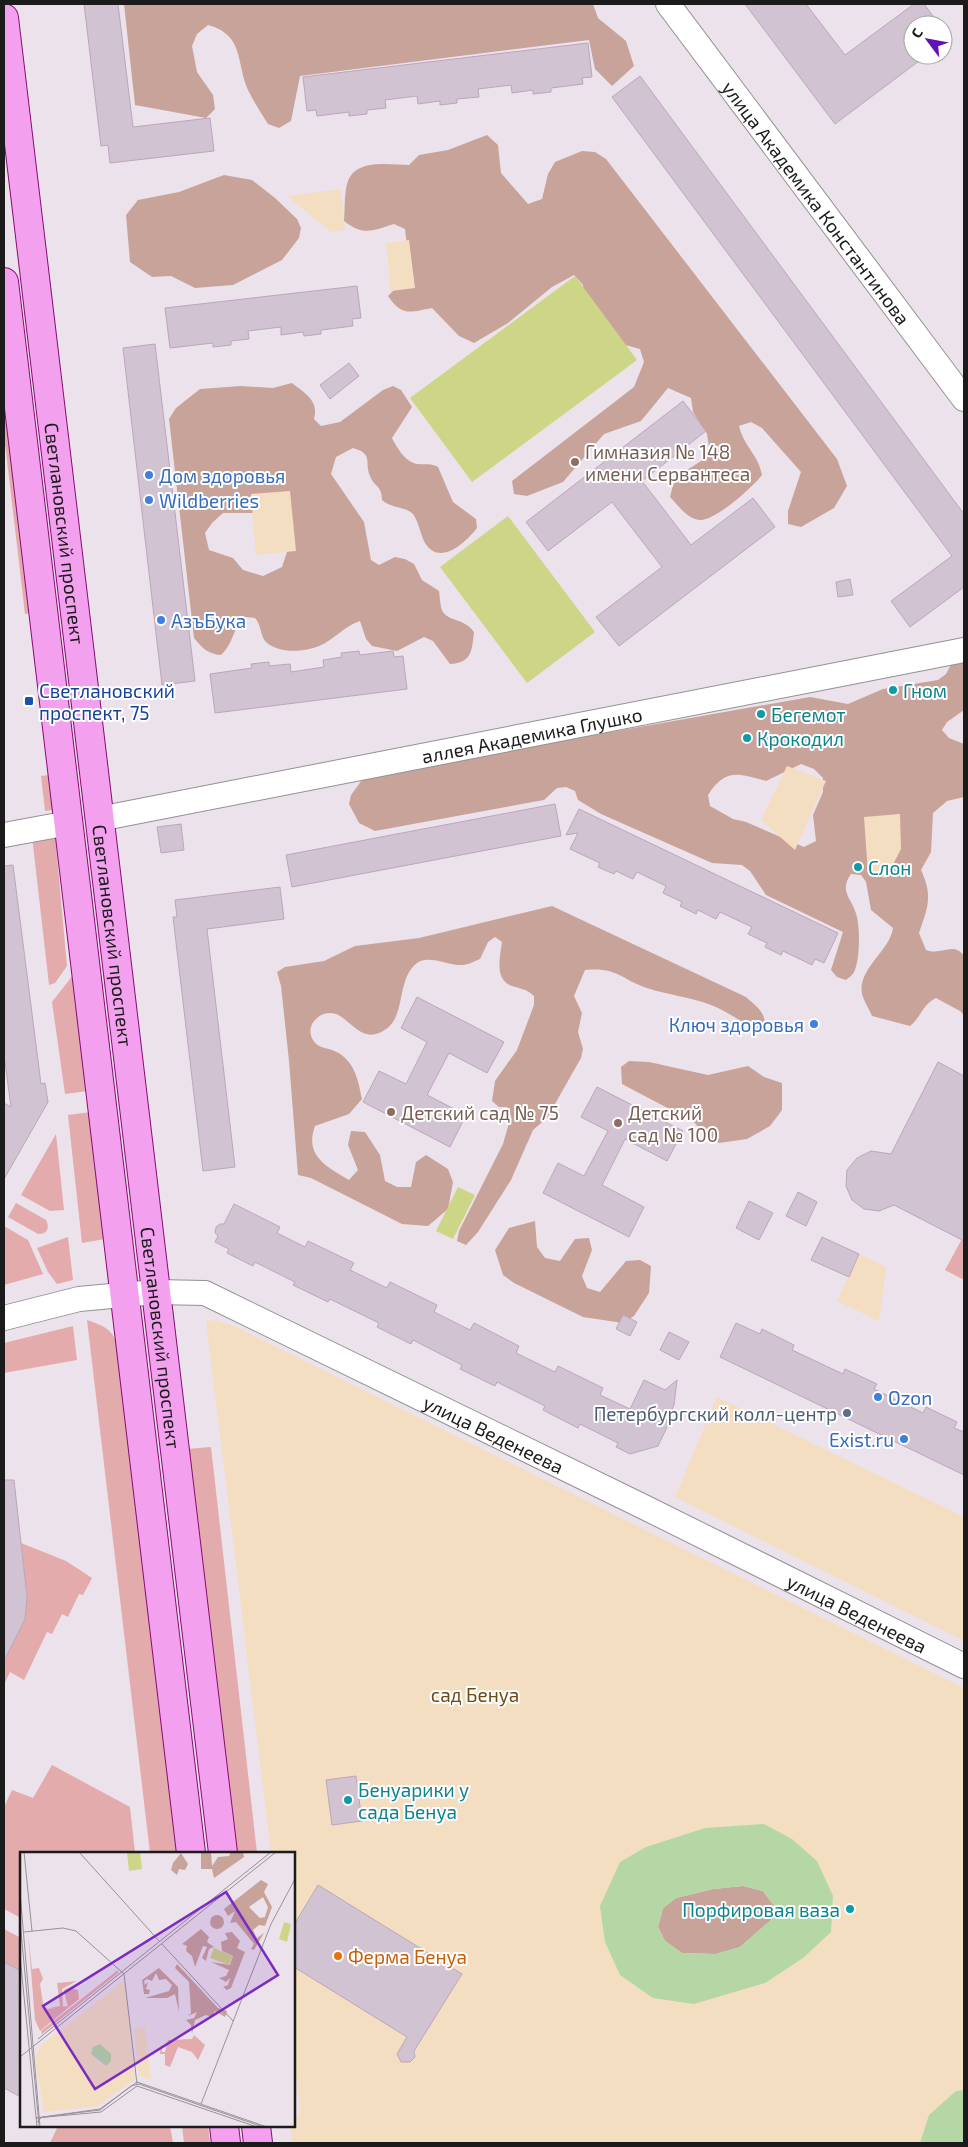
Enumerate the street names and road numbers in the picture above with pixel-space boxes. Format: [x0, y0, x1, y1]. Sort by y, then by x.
street label: улица Академика Константинова [717, 76, 915, 329]
street label: Светлановский проспект [41, 421, 90, 646]
street label: аллея Академика Глушко [420, 702, 644, 767]
street label: Светлановский проспект [89, 823, 138, 1048]
street label: Светлановский проспект [137, 1225, 186, 1450]
street label: улица Веденеева [419, 1390, 568, 1478]
street label: улица Веденеева [783, 1568, 931, 1657]

